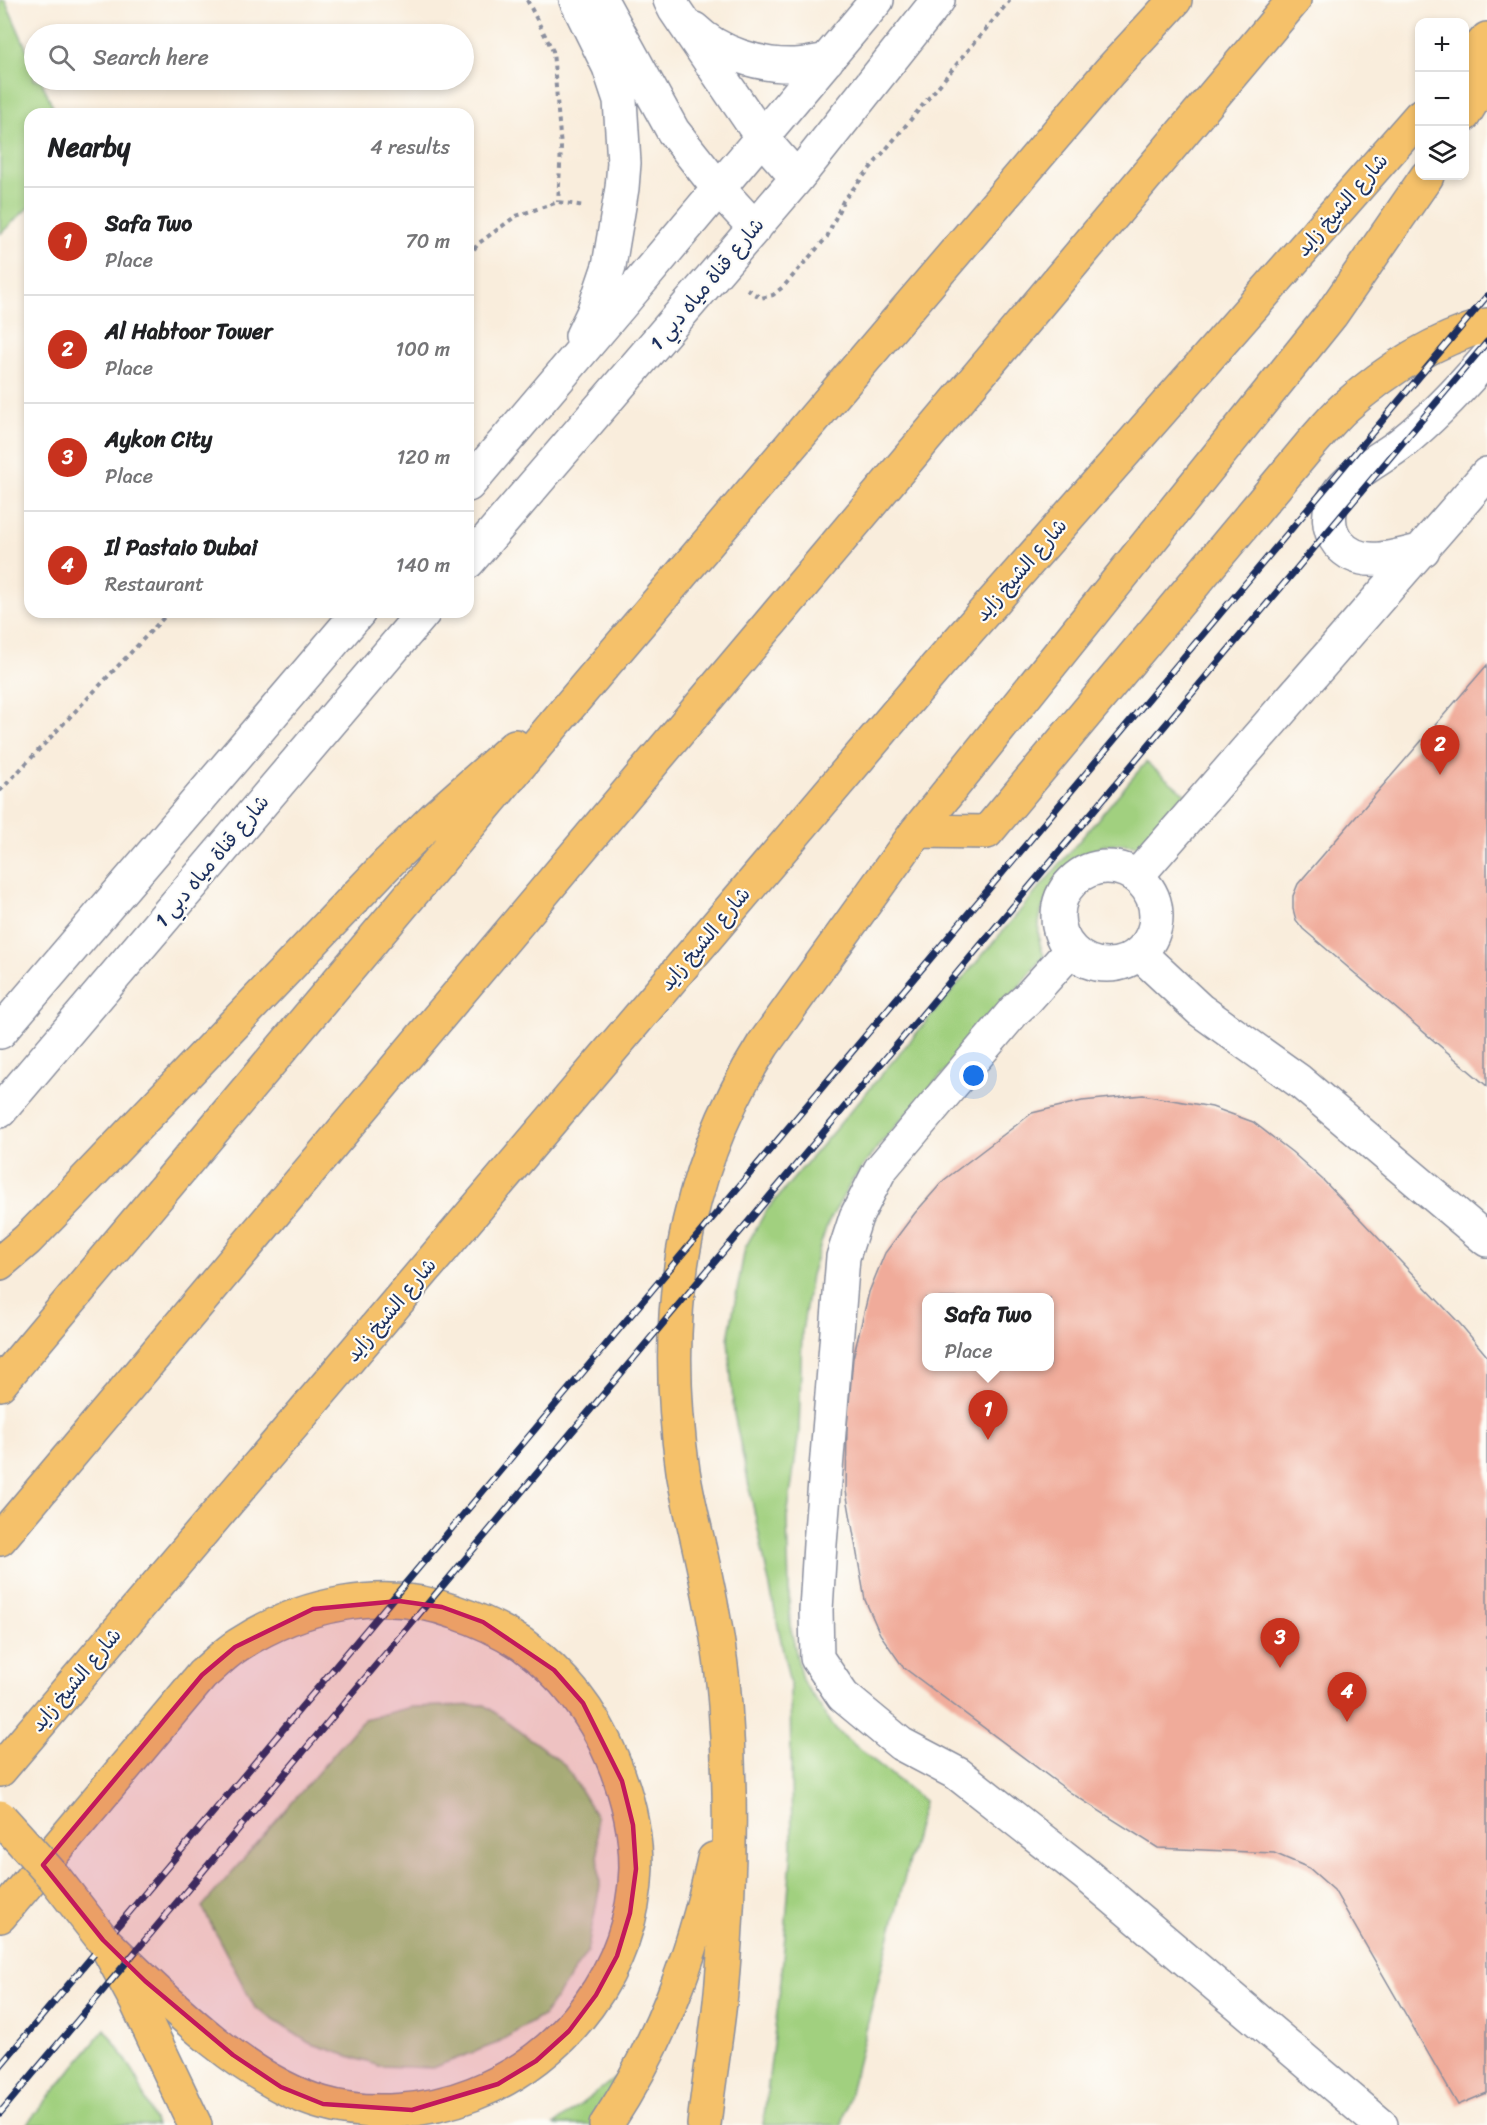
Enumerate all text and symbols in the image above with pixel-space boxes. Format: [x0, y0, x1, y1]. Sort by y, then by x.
map controls [1415, 18, 1469, 180]
button: + [1415, 18, 1469, 72]
search box [24, 24, 474, 90]
text: Search here [93, 38, 209, 77]
icon: search [45, 41, 78, 74]
button: − [1415, 72, 1469, 126]
text: Nearby [48, 124, 130, 170]
button: layers [1415, 126, 1469, 180]
text: 4 results [370, 130, 450, 165]
street label: شارع الشيخ زايد [1287, 145, 1397, 265]
text: Safa Two [105, 204, 192, 243]
street label: شارع قناة مياه دبي 1 [641, 209, 773, 359]
text: 1 [63, 224, 72, 259]
text: 70 m [405, 224, 450, 259]
text: Place [105, 243, 153, 278]
text: Al Habtoor Tower [105, 312, 272, 351]
text: 2 [62, 332, 73, 367]
text: 100 m [396, 332, 450, 367]
text: Place [105, 351, 153, 386]
text: Aykon City [105, 420, 212, 459]
text: 3 [62, 440, 73, 475]
text: 120 m [397, 440, 450, 475]
text: Place [105, 459, 153, 494]
street label: شارع الشيخ زايد [966, 510, 1076, 630]
text: Il Pastaio Dubai [105, 528, 257, 567]
text: 4 [61, 548, 74, 583]
text: 140 m [396, 548, 450, 583]
text: Restaurant [105, 567, 204, 602]
pin: 2 [1420, 726, 1460, 775]
street label: شارع قناة مياه دبي 1 [146, 786, 278, 936]
street label: شارع الشيخ زايد [650, 879, 760, 999]
your location [959, 1061, 988, 1090]
street label: شارع الشيخ زايد [336, 1250, 446, 1370]
popup [922, 1293, 1054, 1371]
text: Safa Two [944, 1295, 1032, 1334]
text: Place [944, 1334, 993, 1369]
pin: 1 [968, 1390, 1008, 1440]
pin: 3 [1260, 1618, 1300, 1668]
street label: شارع الشيخ زايد [21, 1620, 131, 1740]
pin: 4 [1328, 1672, 1366, 1722]

